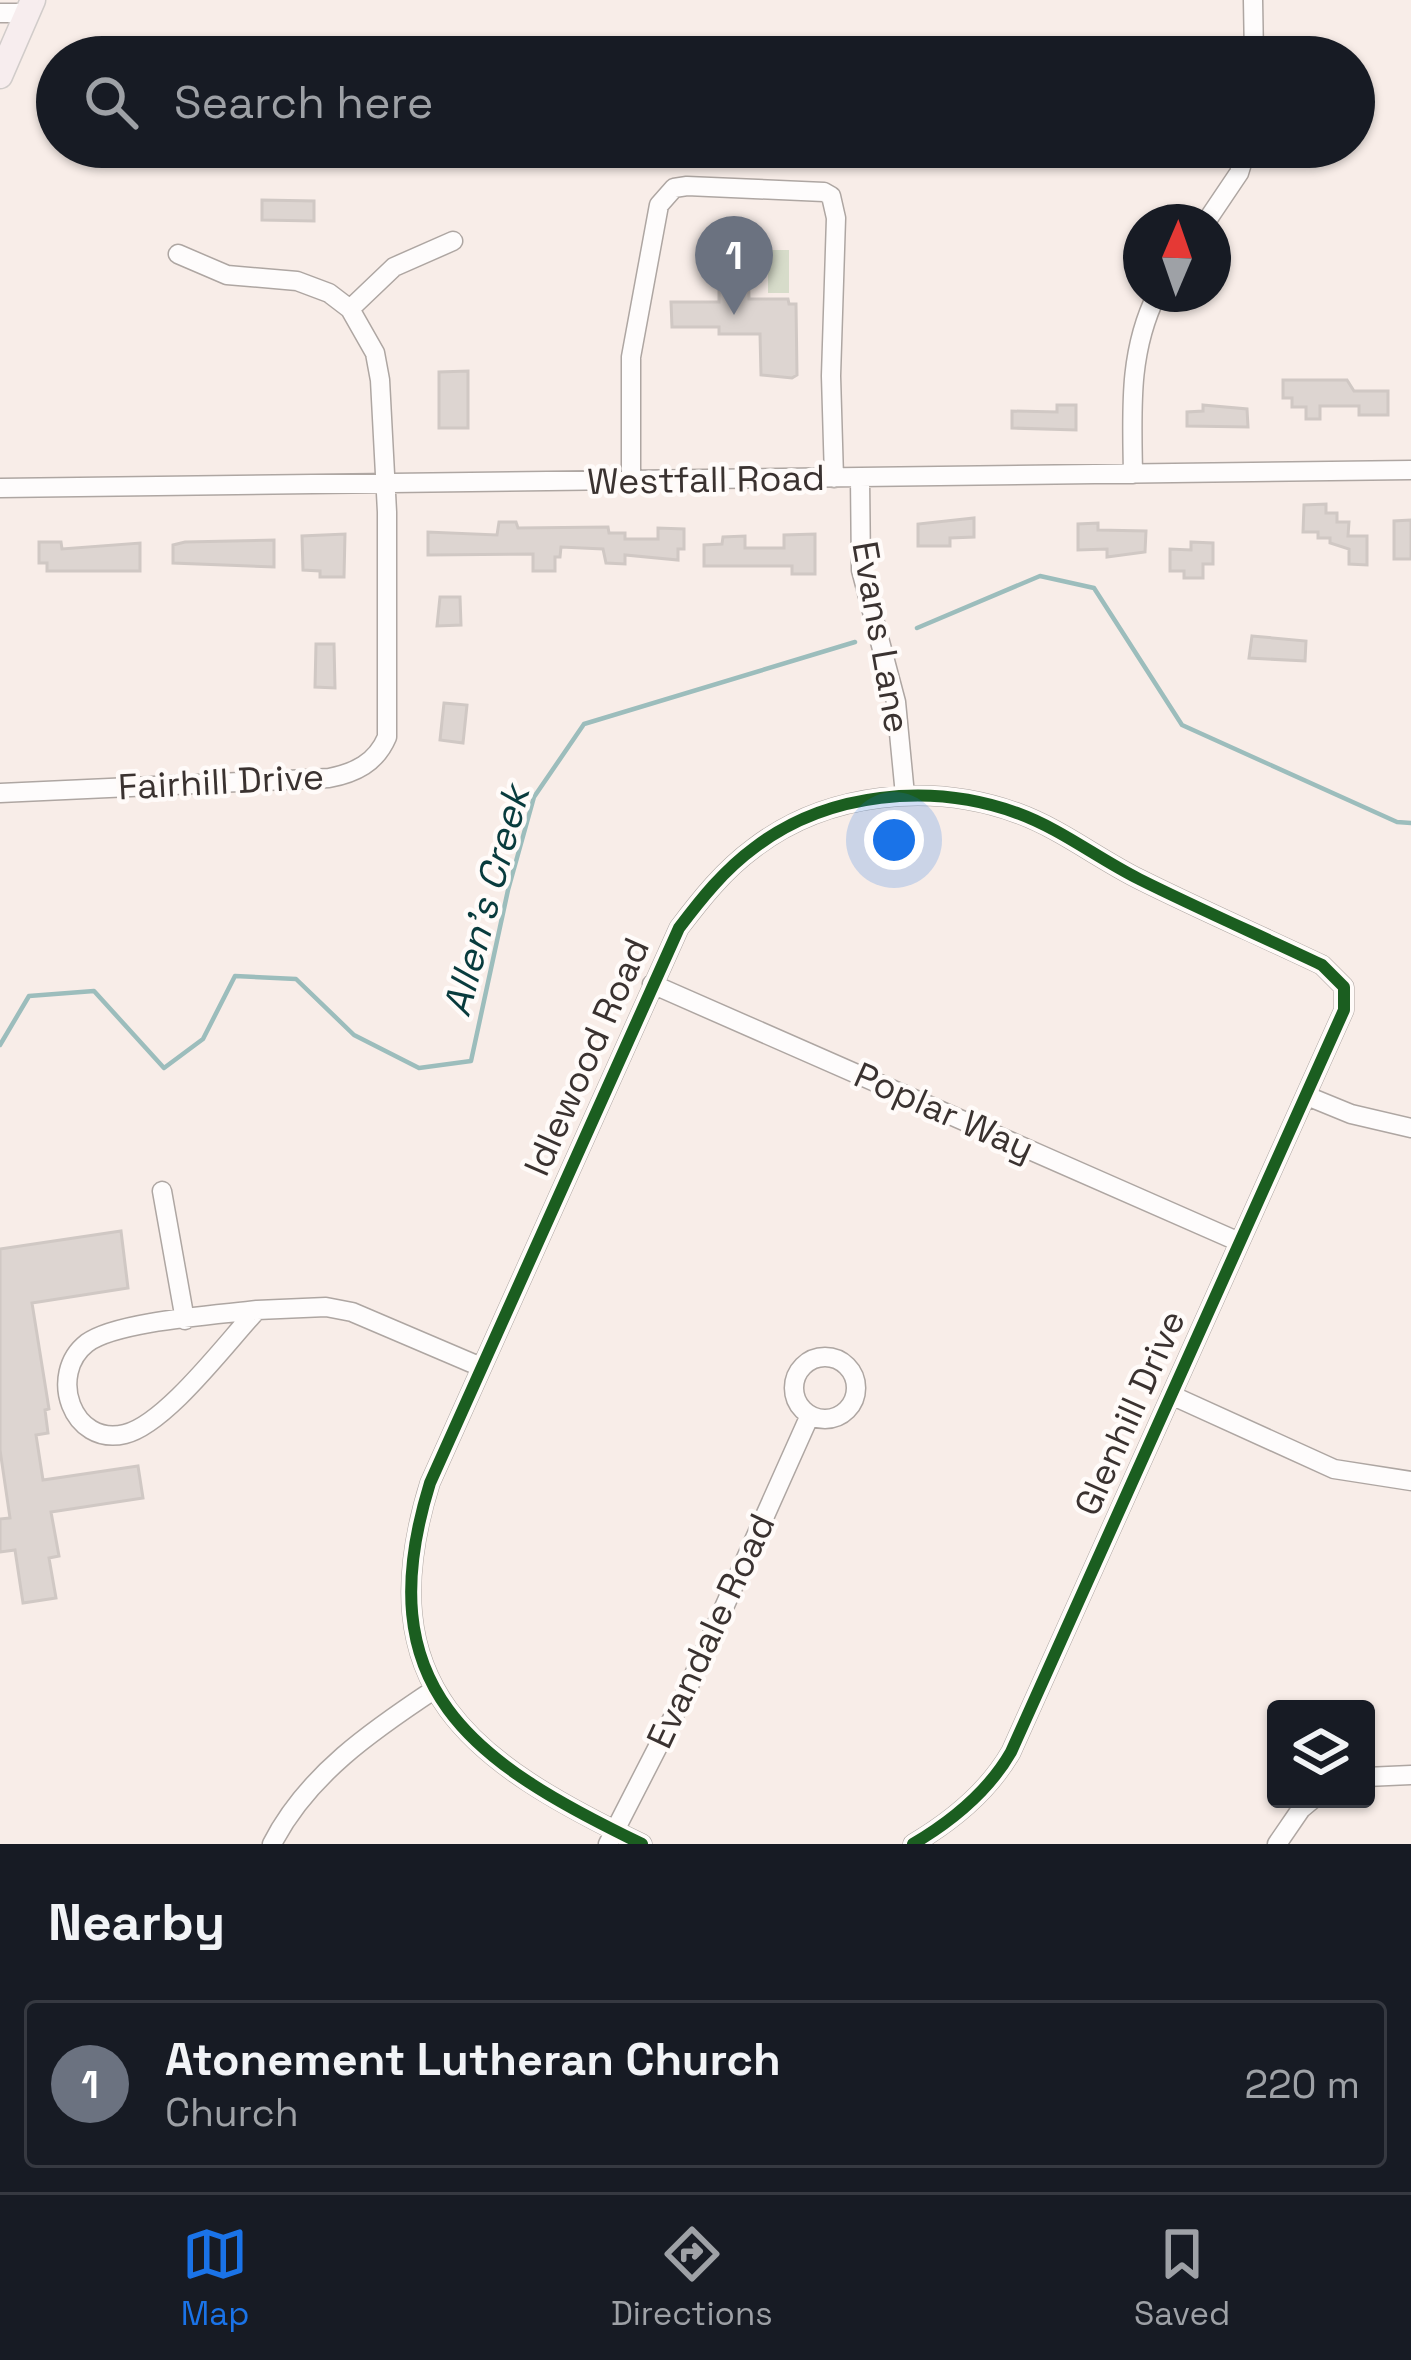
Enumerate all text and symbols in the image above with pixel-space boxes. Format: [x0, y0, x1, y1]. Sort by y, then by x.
search box [36, 36, 1375, 168]
icon: search [78, 69, 144, 135]
text: Search here [174, 74, 433, 131]
north arrow [1123, 204, 1231, 312]
pin: 1 [695, 216, 773, 315]
street label: Westfall Road [587, 455, 825, 505]
street label: Evans Lane [842, 538, 920, 736]
street label: Fairhill Drive [117, 754, 325, 810]
water label: Allen's Creek [432, 777, 541, 1021]
your location [864, 810, 924, 870]
street label: Idlewood Road [514, 931, 660, 1183]
street label: Poplar Way [847, 1052, 1041, 1172]
street label: Glenhill Drive [1064, 1303, 1196, 1523]
street label: Evandale Road [637, 1506, 785, 1756]
map controls [1267, 1700, 1375, 1808]
button: layers [1267, 1700, 1375, 1808]
text: Nearby [48, 1890, 225, 1955]
text: Atonement Lutheran Church [165, 2031, 781, 2088]
text: 1 [81, 2060, 99, 2109]
text: 220 m [1244, 2060, 1360, 2109]
text: Church [165, 2088, 299, 2137]
tab: Map [181, 2221, 249, 2335]
tab: Directions [611, 2221, 773, 2335]
tab: Saved [1134, 2221, 1230, 2335]

